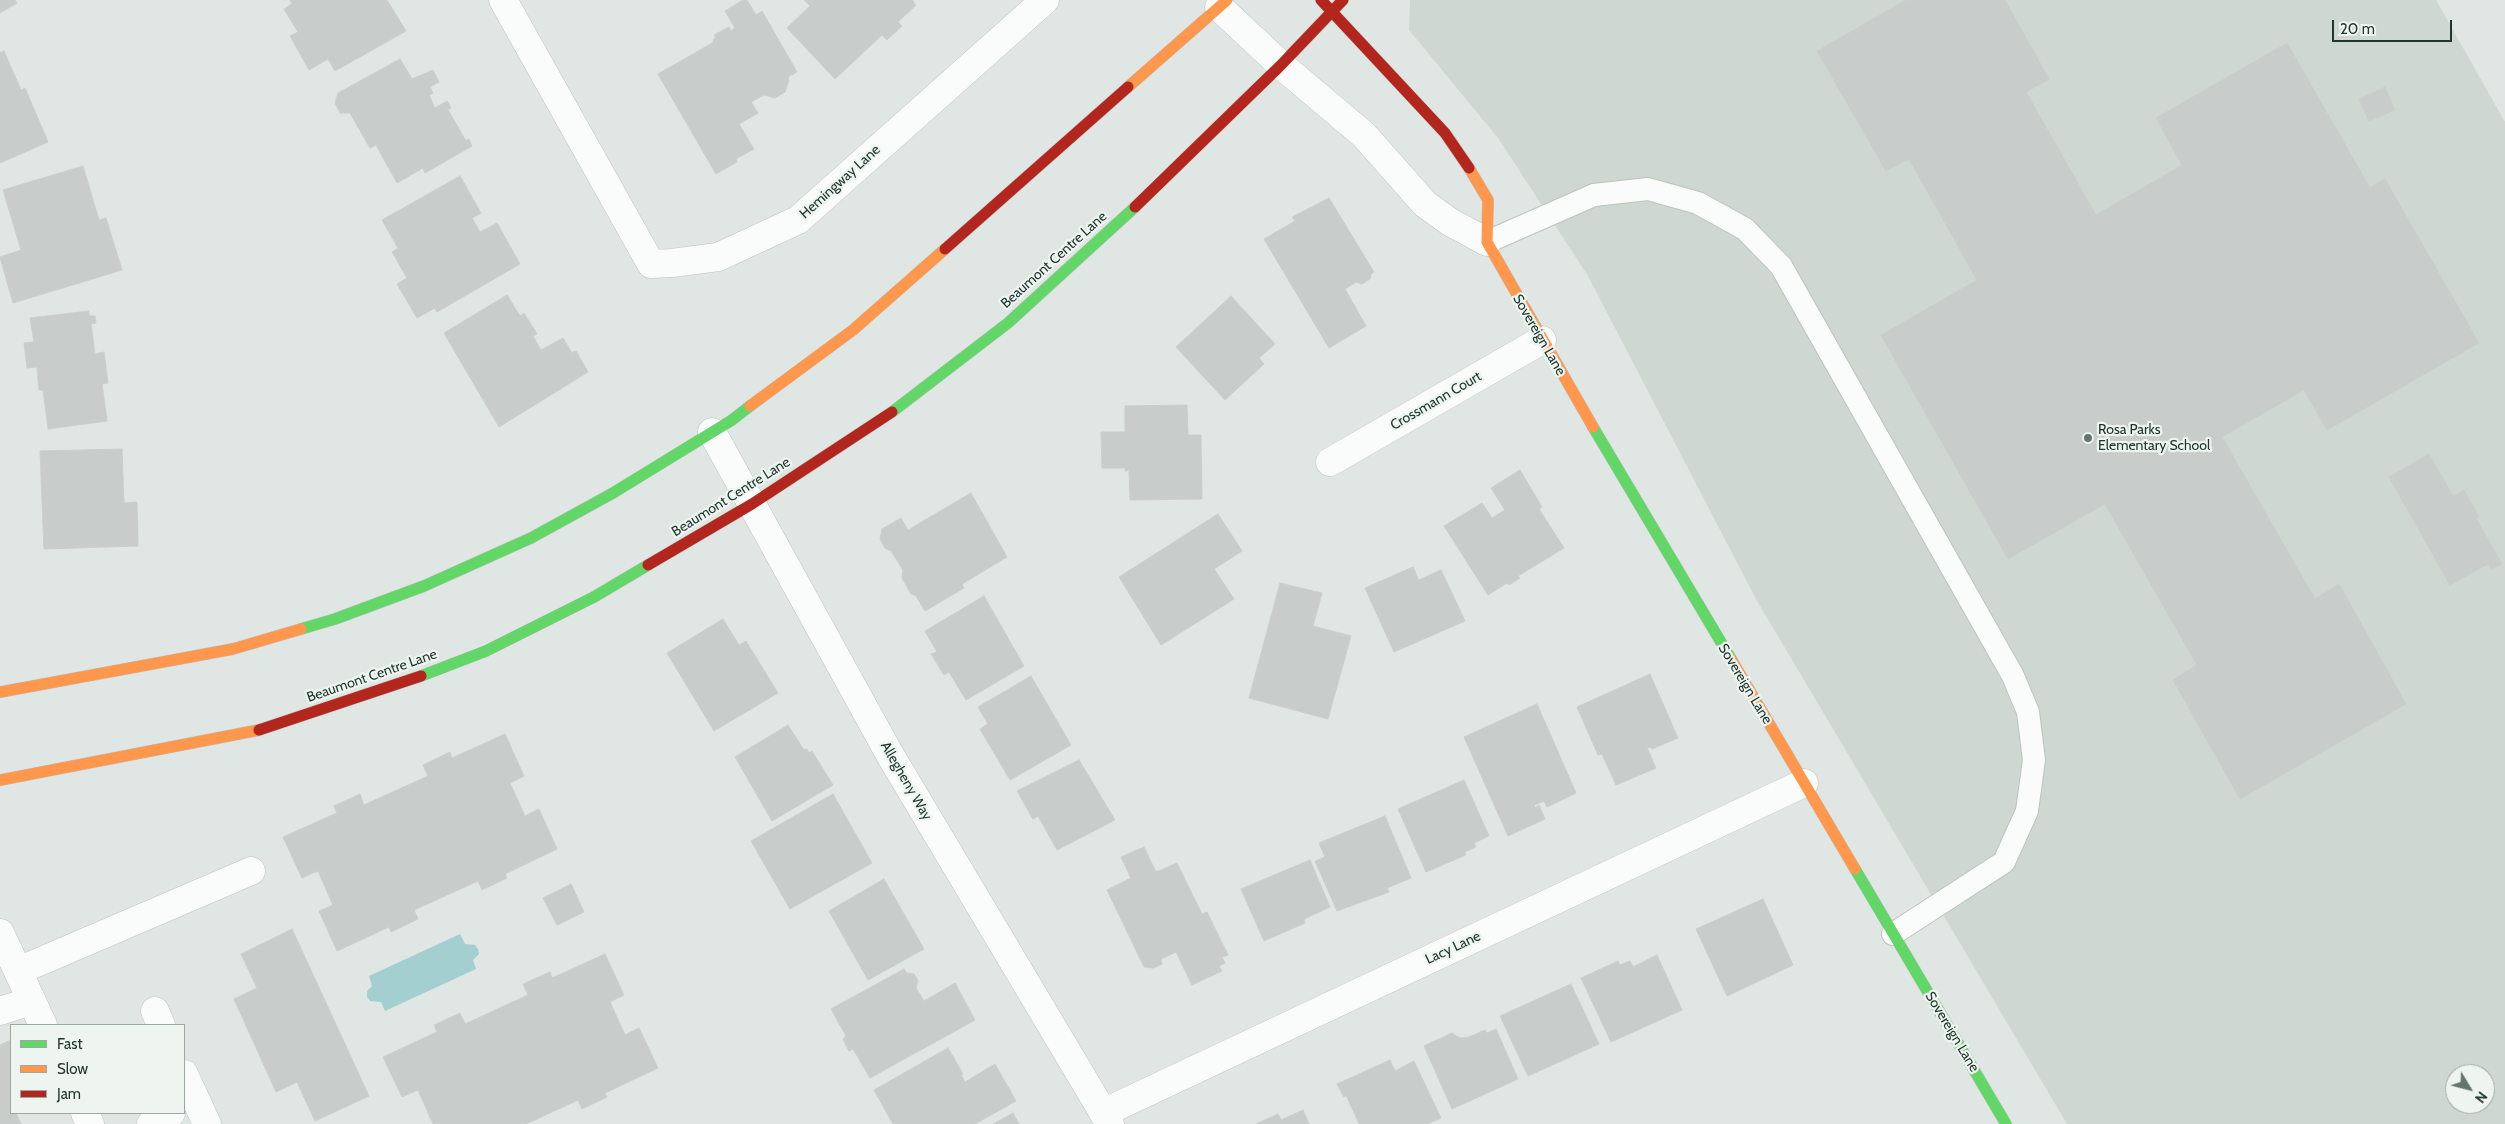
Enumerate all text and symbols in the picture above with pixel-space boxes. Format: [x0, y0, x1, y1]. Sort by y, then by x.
scale bar [2335, 10, 2455, 42]
text: 20 m [2340, 20, 2375, 38]
street label: Hemingway Lane [796, 142, 884, 222]
street label: Beaumont Centre Lane [998, 208, 1110, 312]
street label: Sovereign Lane [1509, 292, 1569, 378]
street label: Crossmann Court [1387, 368, 1485, 434]
place label: Rosa Parks Elementary School [2098, 422, 2210, 454]
marker: Rosa Parks Elementary School [2082, 432, 2094, 444]
street label: Beaumont Centre Lane [669, 454, 793, 540]
street label: Sovereign Lane [1714, 641, 1776, 727]
street label: Beaumont Centre Lane [305, 646, 439, 706]
street label: Allegheny Way [877, 739, 935, 823]
street label: Lacy Lane [1423, 928, 1483, 968]
street label: Sovereign Lane [1921, 989, 1983, 1075]
legend [10, 1024, 185, 1114]
text: Fast [57, 1035, 82, 1053]
text: Slow [57, 1060, 88, 1078]
north arrow [2445, 1064, 2495, 1114]
text: Jam [57, 1085, 81, 1103]
text: N [2471, 1088, 2491, 1107]

